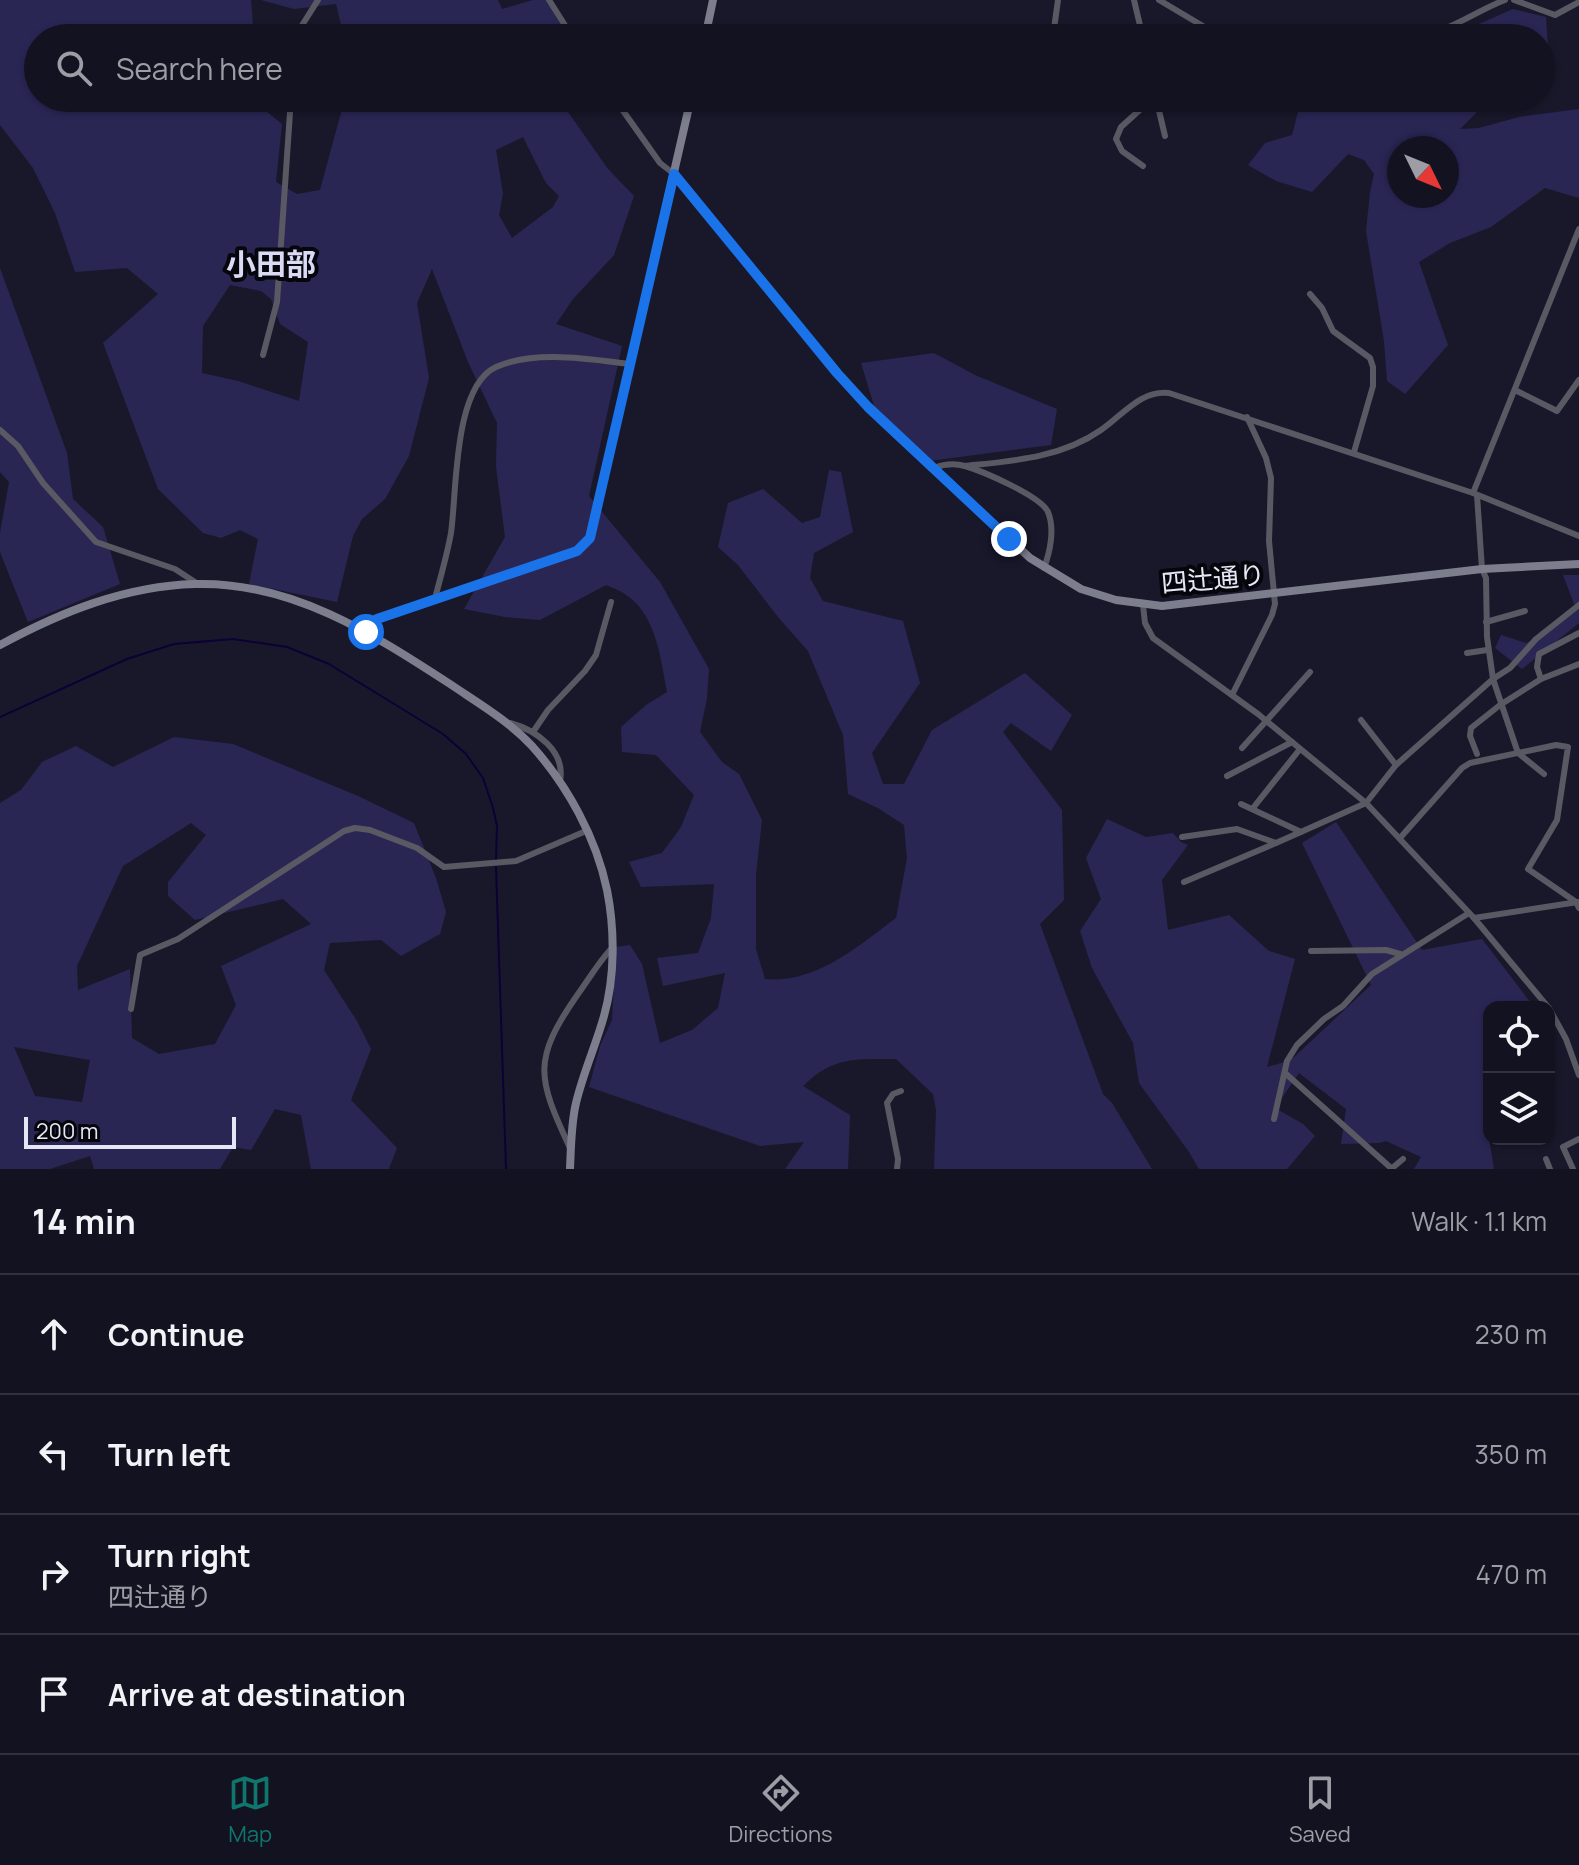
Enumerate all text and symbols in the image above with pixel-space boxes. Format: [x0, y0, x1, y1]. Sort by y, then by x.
search box [24, 24, 1555, 112]
icon: search [52, 46, 96, 90]
text: Search here [116, 48, 283, 89]
north arrow [1387, 136, 1459, 208]
district label: 小田部 [226, 243, 316, 284]
route end [991, 521, 1027, 557]
street label: 四辻通り [1160, 556, 1266, 600]
route start [348, 614, 384, 650]
map controls [1483, 1001, 1555, 1145]
button: locate [1483, 1001, 1555, 1073]
button: layers [1483, 1073, 1555, 1145]
scale bar [24, 1113, 236, 1149]
text: 200 m [36, 1116, 98, 1146]
text: 14 min [32, 1198, 136, 1244]
text: Walk · 1.1 km [1411, 1203, 1547, 1239]
icon: ahead [32, 1312, 76, 1356]
text: Continue [108, 1314, 244, 1355]
text: 230 m [1475, 1316, 1547, 1352]
icon: left [32, 1432, 76, 1476]
text: Turn left [108, 1434, 231, 1475]
text: 350 m [1474, 1436, 1547, 1472]
text: Turn right [108, 1535, 251, 1576]
icon: right [32, 1552, 76, 1596]
text: 470 m [1476, 1556, 1547, 1592]
text: 四辻通り [108, 1578, 212, 1614]
icon: arrive [32, 1672, 76, 1716]
text: Arrive at destination [108, 1674, 406, 1715]
tab: Map [228, 1771, 272, 1849]
tab: Directions [728, 1771, 833, 1849]
tab: Saved [1289, 1771, 1351, 1849]

